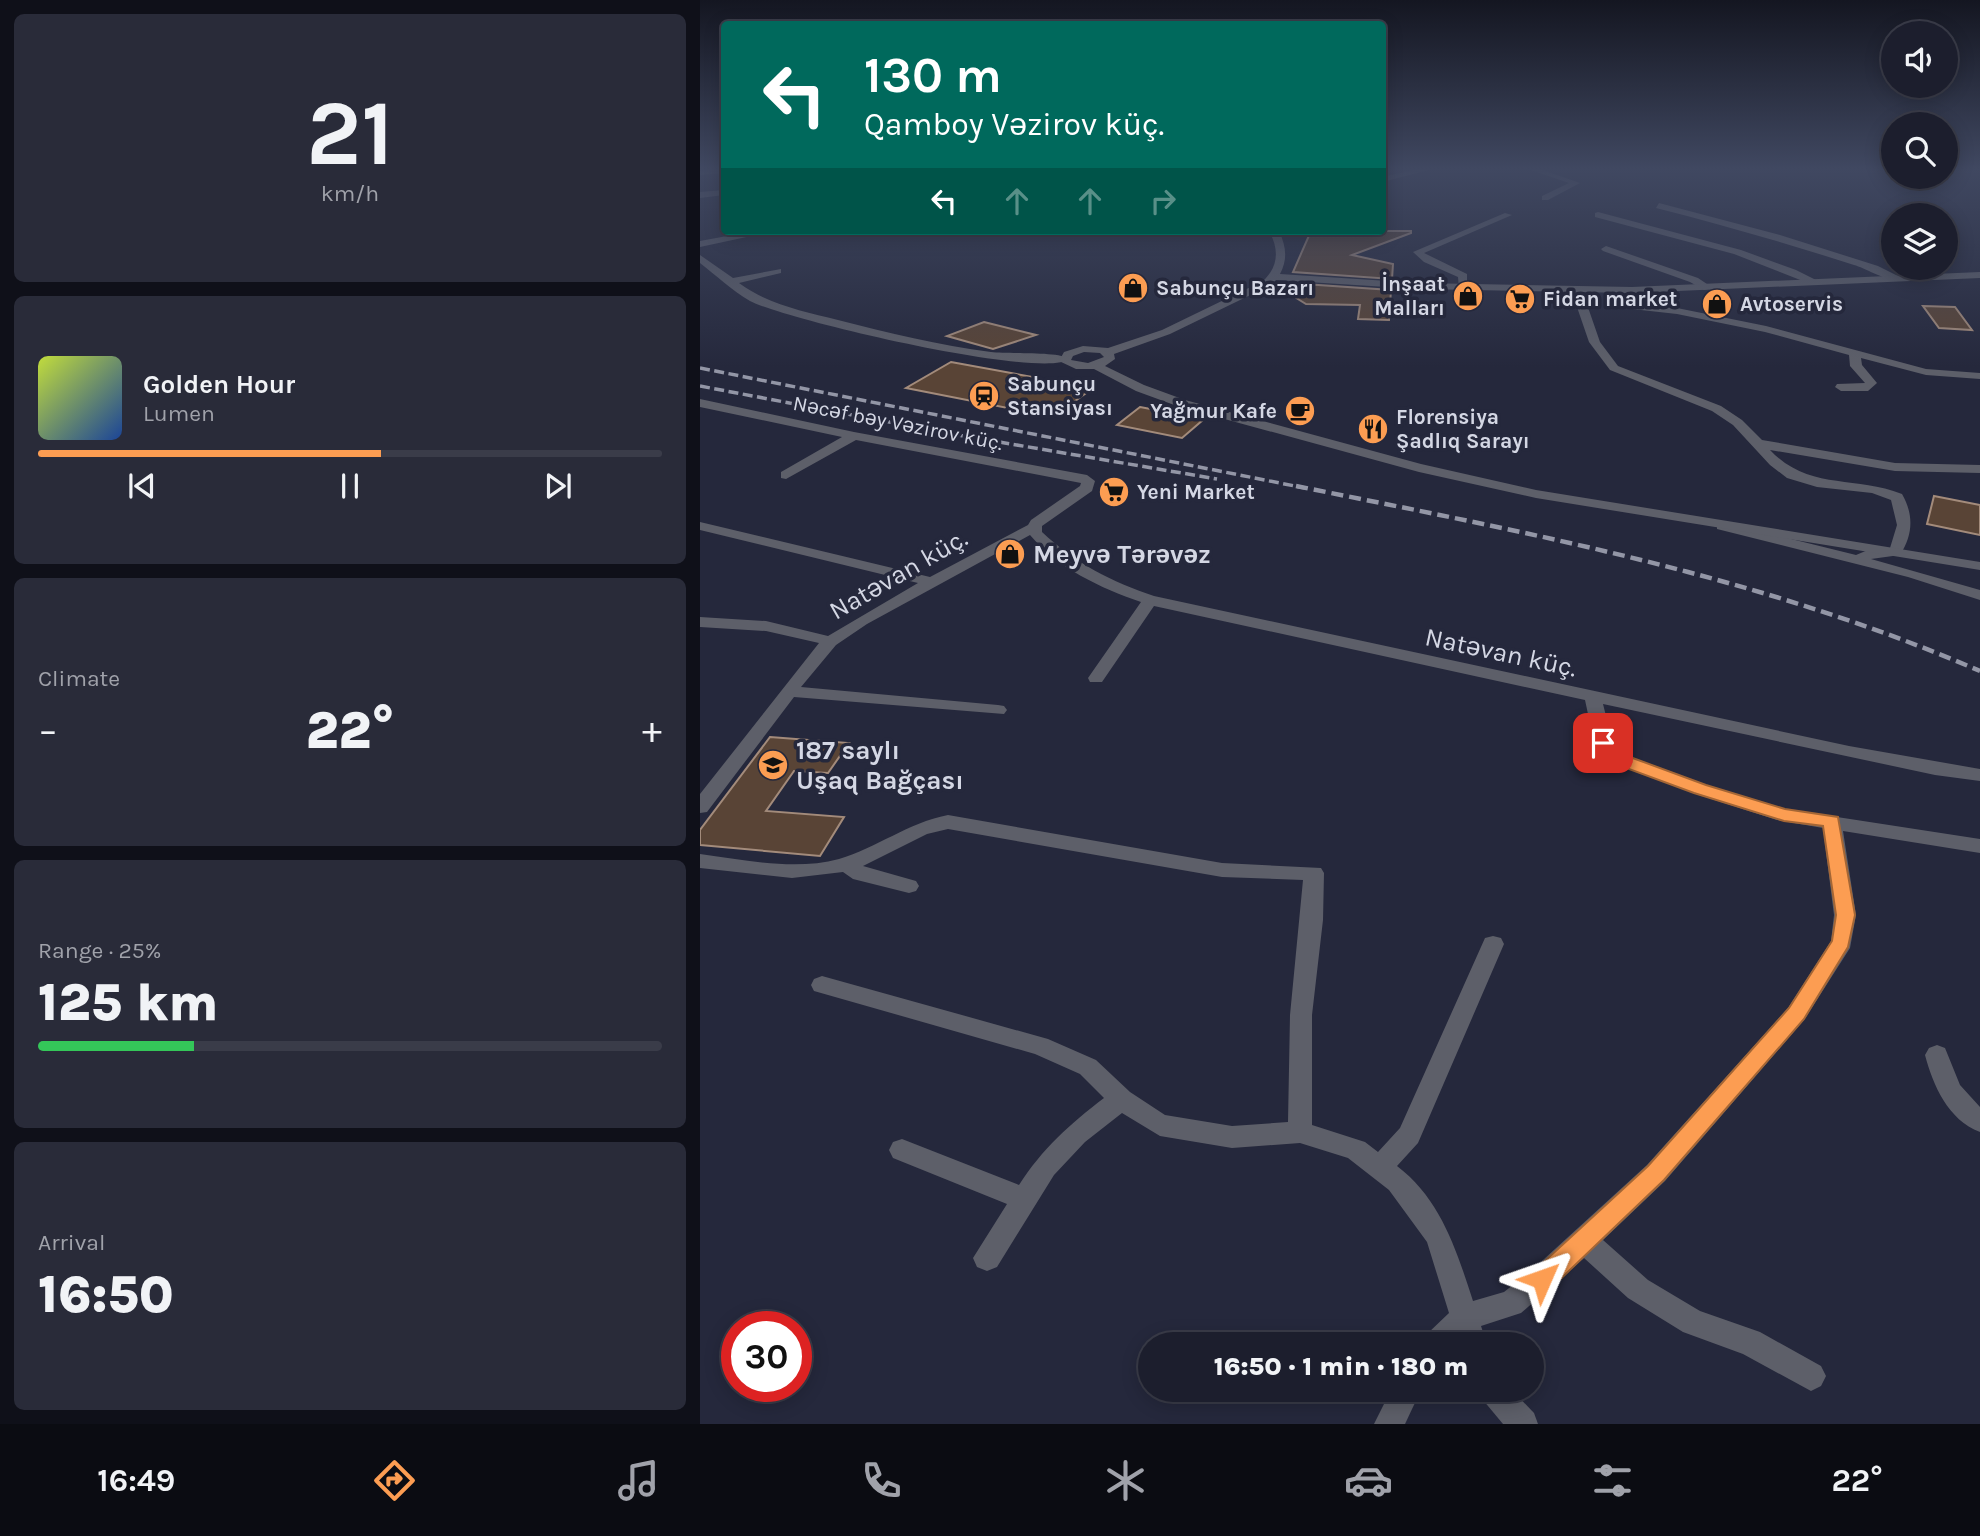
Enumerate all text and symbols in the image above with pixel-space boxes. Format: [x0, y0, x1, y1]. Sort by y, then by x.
map controls [1881, 21, 1958, 280]
button: sound [1881, 21, 1958, 98]
text: 130 m [864, 47, 1002, 104]
icon: left [749, 49, 840, 140]
text: 21 [306, 81, 394, 187]
text: Qamboy Vəzirov küç. [864, 106, 1164, 143]
button: search [1881, 112, 1958, 189]
text: km/h [321, 180, 379, 207]
icon: left [925, 182, 963, 220]
icon: ahead [998, 182, 1036, 220]
icon: ahead [1071, 182, 1109, 220]
icon: right [1144, 182, 1182, 220]
button: layers [1881, 203, 1958, 280]
shop icon: Sabunçu Bazarı [1116, 271, 1150, 305]
place label: İnşaat Malları [1374, 271, 1445, 320]
place label: Sabunçu Bazarı [1156, 276, 1314, 300]
shop icon: İnşaat Malları [1451, 279, 1485, 313]
supermarket icon: Fidan market [1503, 282, 1537, 316]
place label: Fidan market [1543, 287, 1677, 311]
shop icon: Avtoservis [1700, 287, 1734, 321]
place label: Avtoservis [1740, 292, 1843, 316]
text: Golden Hour [143, 369, 295, 400]
place label: Sabunçu Stansiyası [1007, 372, 1113, 420]
station icon: Sabunçu Stansiyası [967, 379, 1001, 413]
street label: Nəcəf bəy Vəzirov küç. [791, 391, 1005, 455]
cafe icon: Yağmur Kafe [1283, 394, 1317, 428]
place label: Yağmur Kafe [1150, 399, 1277, 423]
text: Lumen [143, 400, 215, 427]
place label: Florensiya Şadlıq Sarayı [1396, 405, 1530, 454]
restaurant icon: Florensiya Şadlıq Sarayı [1356, 412, 1390, 446]
icon: previous [123, 467, 161, 505]
icon: pause [331, 467, 369, 505]
icon: next [539, 467, 577, 505]
supermarket icon: Yeni Market [1097, 475, 1131, 509]
place label: Yeni Market [1137, 480, 1255, 504]
street label: Natəvan küç. [824, 523, 973, 626]
shop icon: Meyvə Tərəvəz [993, 537, 1027, 571]
place label: Meyvə Tərəvəz [1033, 539, 1211, 570]
street label: Natəvan küç. [1422, 621, 1579, 684]
text: Climate [38, 665, 120, 692]
text: 22° [306, 700, 394, 761]
text: − [38, 708, 58, 753]
text: + [642, 708, 662, 753]
pin [1573, 713, 1633, 773]
icon: arrive [1584, 724, 1622, 762]
place label: 187 saylı Uşaq Bağçası [796, 735, 964, 796]
school or university icon: 187 saylı Uşaq Bağçası [756, 748, 790, 782]
text: Range · 25% [38, 937, 161, 964]
text: 125 km [38, 972, 218, 1033]
text: Arrival [38, 1229, 105, 1256]
position arrow [1505, 1242, 1579, 1316]
text: 16:50 [38, 1264, 174, 1325]
speed limit sign: 30 [721, 1311, 812, 1402]
text: 16:50 · 1 min · 180 m [1214, 1351, 1468, 1382]
icon: directions [370, 1456, 419, 1505]
icon: music [614, 1456, 663, 1505]
icon: phone [857, 1456, 906, 1505]
icon: climate [1101, 1456, 1150, 1505]
icon: car [1344, 1456, 1393, 1505]
icon: filters [1588, 1456, 1637, 1505]
text: 16:49 [97, 1462, 175, 1499]
text: 22° [1831, 1462, 1883, 1499]

